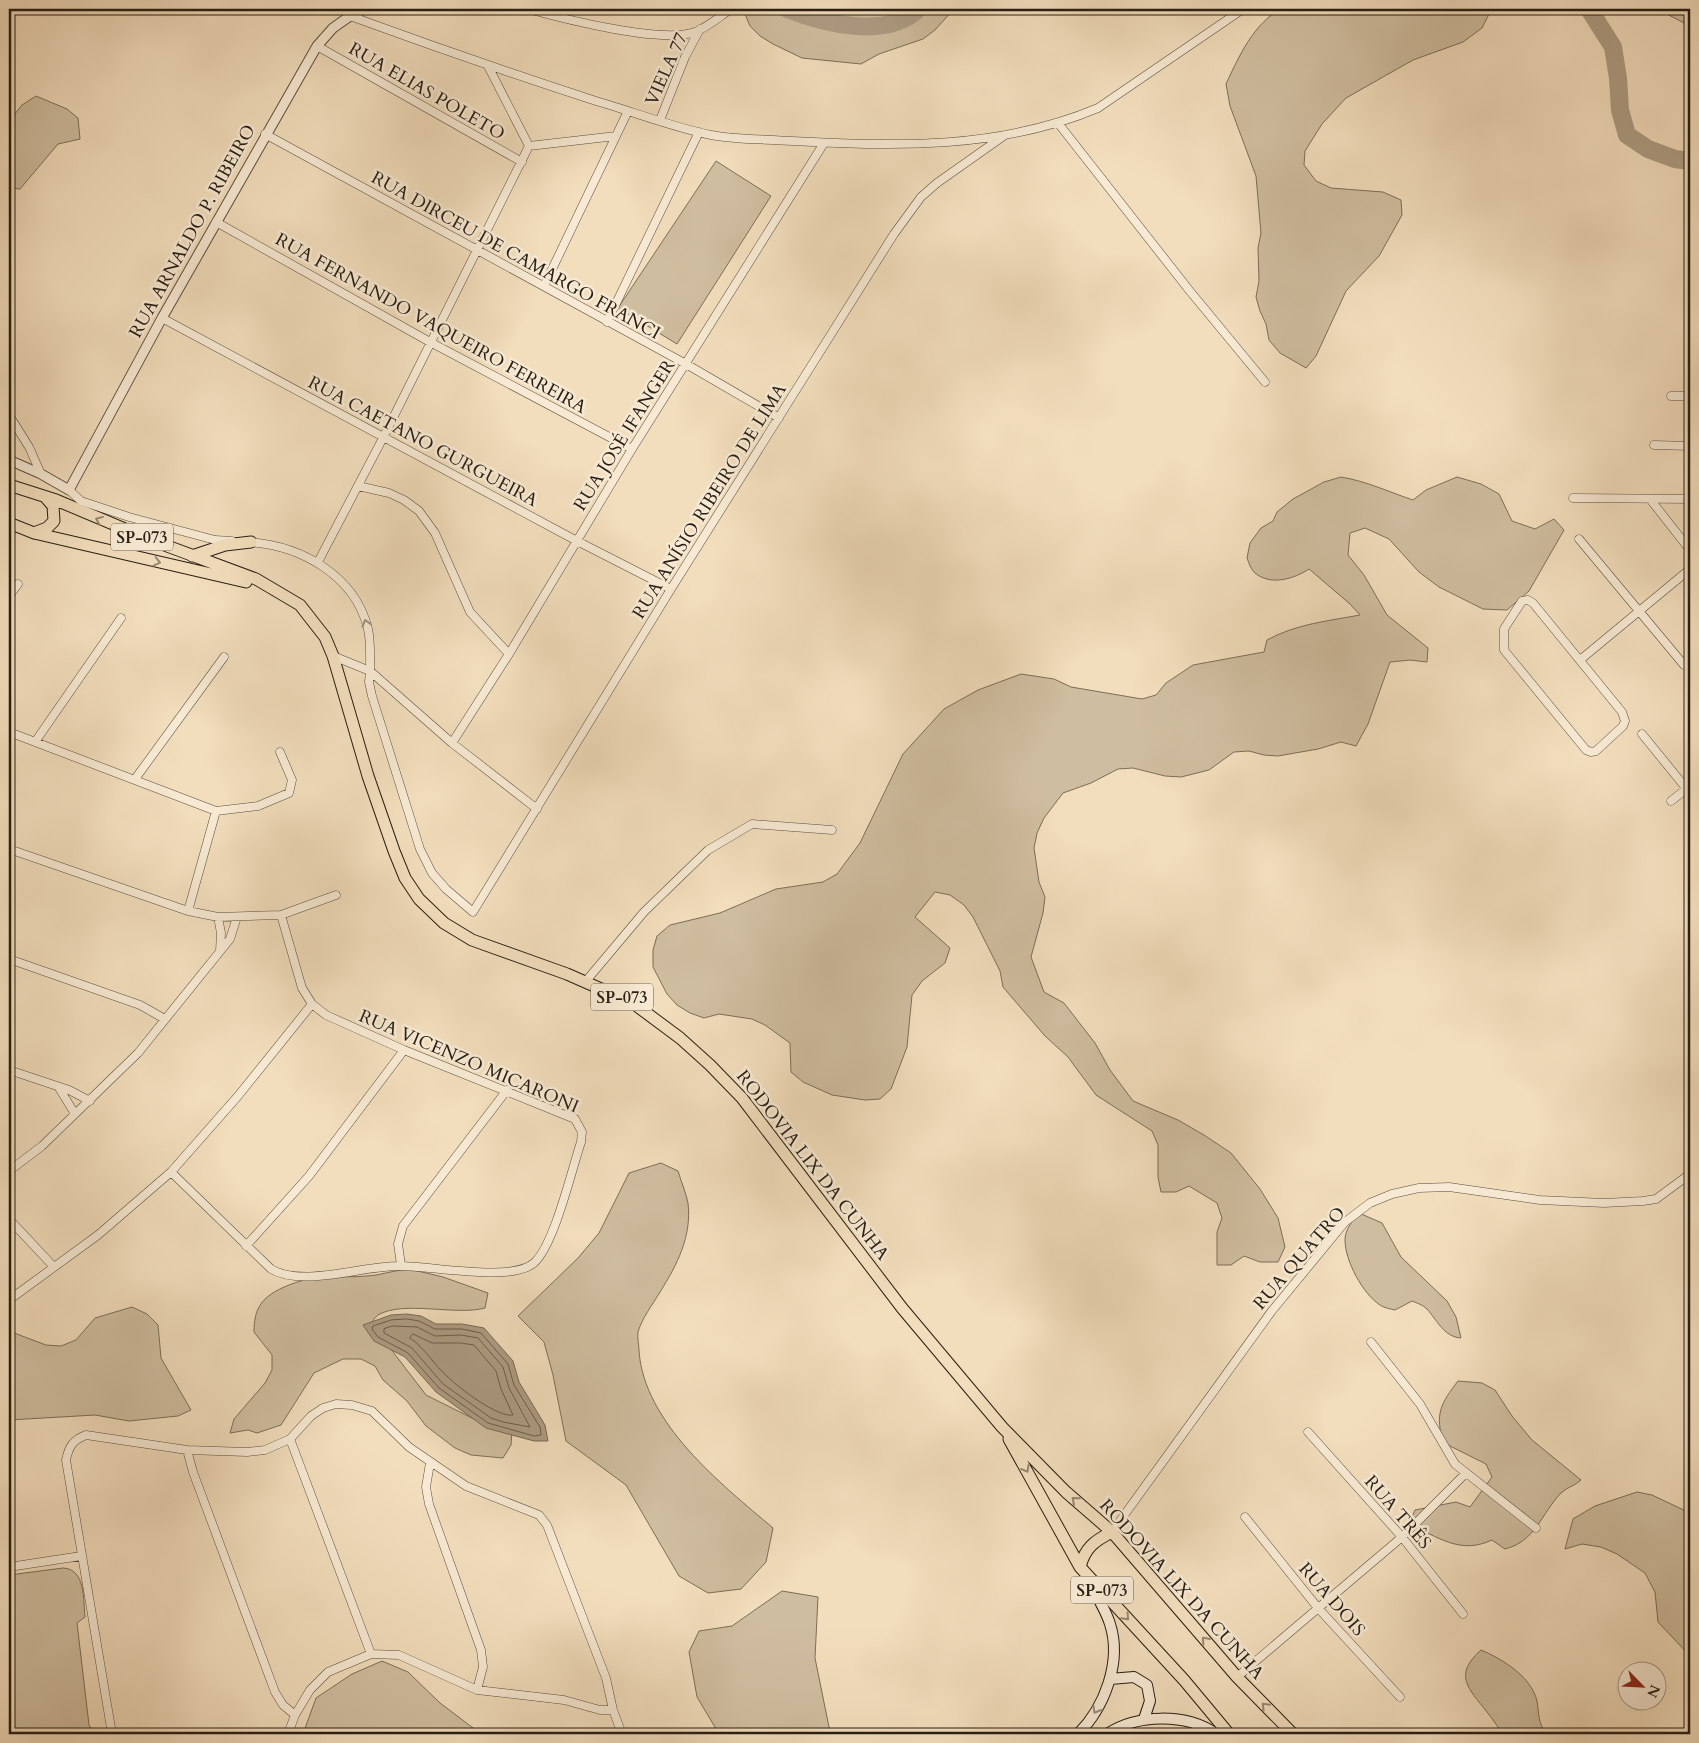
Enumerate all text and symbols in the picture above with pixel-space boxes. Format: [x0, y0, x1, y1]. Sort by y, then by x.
street label: VIELA 77 [639, 29, 694, 110]
street label: RUA ELIAS POLETO [344, 36, 509, 146]
street label: RUA ARNALDO P. RIBEIRO [123, 120, 262, 342]
street label: RUA DIRCEU DE CAMARGO FRANCI [367, 165, 665, 346]
street label: RUA FERNANDO VAQUEIRO FERREIRA [271, 227, 591, 420]
street label: RUA JOSÉ IFANGER [568, 354, 681, 516]
street label: RUA CAETANO GURGUEIRA [303, 370, 542, 513]
street label: RUA ANÍSIO RIBEIRO DE LIMA [626, 379, 792, 624]
one-way arrow [95, 515, 104, 526]
road number: SP-073 [111, 524, 173, 550]
one-way arrow [153, 556, 161, 567]
one-way arrow [361, 620, 371, 628]
road number: SP-073 [591, 984, 653, 1010]
street label: RUA VICENZO MICARONI [355, 1004, 583, 1119]
street label: RODOVIA LIX DA CUNHA [730, 1065, 895, 1266]
street label: RUA QUATRO [1248, 1201, 1351, 1315]
one-way arrow [1020, 1464, 1030, 1473]
street label: RUA TRÊS [1358, 1470, 1437, 1555]
street label: RODOVIA LIX DA CUNHA [1094, 1494, 1270, 1685]
one-way arrow [1072, 1497, 1081, 1506]
street label: RUA DOIS [1293, 1557, 1371, 1642]
road number: SP-073 [1071, 1576, 1133, 1604]
one-way arrow [1120, 1612, 1129, 1621]
one-way arrow [1203, 1637, 1211, 1646]
north arrow [1616, 1660, 1666, 1710]
text: N [1642, 1682, 1665, 1701]
one-way arrow [1262, 1702, 1271, 1711]
one-way arrow [1092, 1704, 1102, 1713]

